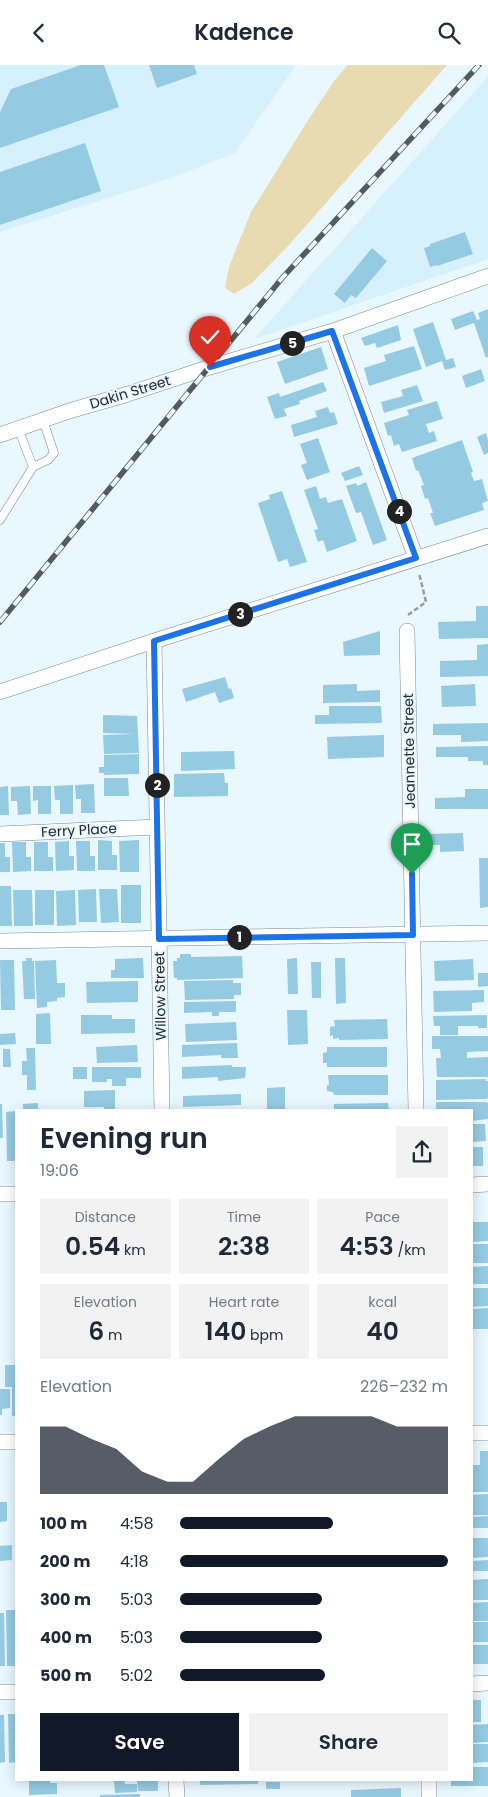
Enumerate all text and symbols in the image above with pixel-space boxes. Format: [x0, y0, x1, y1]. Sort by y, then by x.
text: Kadence [194, 17, 294, 48]
icon: back [25, 19, 53, 47]
icon: search [435, 19, 463, 47]
pin [189, 316, 231, 367]
icon: check [196, 323, 224, 351]
pin: 5 [280, 331, 304, 355]
text: 5 [288, 333, 297, 353]
street label: Dakin Street [87, 370, 173, 414]
pin: 4 [386, 499, 412, 523]
text: 4 [395, 501, 404, 521]
pin: 3 [228, 601, 252, 627]
text: 3 [236, 604, 245, 624]
street label: Jeannette Street [398, 693, 420, 809]
pin: 2 [144, 773, 170, 797]
text: 2 [154, 775, 162, 795]
street label: Ferry Place [41, 818, 118, 842]
pin [391, 823, 433, 874]
icon: arrive [398, 830, 426, 858]
pin: 1 [226, 925, 252, 949]
text: 1 [237, 927, 242, 947]
street label: Willow Street [149, 951, 171, 1041]
text: Evening run [40, 1119, 208, 1158]
button: share [396, 1126, 448, 1178]
text: 19:06 [40, 1159, 79, 1182]
text: Distance [75, 1207, 136, 1227]
text: Time [227, 1207, 261, 1227]
text: Pace [365, 1207, 400, 1227]
text: 0.54 [65, 1229, 120, 1264]
text: 2:38 [218, 1229, 270, 1264]
text: 4:53 [340, 1229, 394, 1264]
text: km [120, 1240, 146, 1260]
text: /km [394, 1240, 426, 1260]
text: Elevation [74, 1292, 137, 1312]
text: Heart rate [209, 1292, 279, 1312]
text: kcal [368, 1292, 397, 1312]
text: 6 [88, 1314, 104, 1349]
text: 140 [205, 1314, 246, 1349]
text: 40 [366, 1314, 399, 1349]
text: m [104, 1325, 122, 1345]
text: bpm [246, 1325, 283, 1345]
text: Elevation [40, 1375, 112, 1398]
text: 226–232 m [360, 1375, 448, 1398]
text: 100 m [40, 1512, 87, 1535]
text: 4:58 [120, 1512, 154, 1535]
text: 200 m [40, 1550, 90, 1573]
text: 4:18 [120, 1550, 149, 1573]
text: 300 m [40, 1588, 91, 1611]
text: 5:03 [120, 1588, 153, 1611]
text: 400 m [40, 1626, 92, 1649]
text: 5:03 [120, 1626, 153, 1649]
text: 500 m [40, 1664, 92, 1687]
text: 5:02 [120, 1664, 153, 1687]
button: Save [40, 1713, 239, 1771]
button: Share [249, 1713, 448, 1771]

